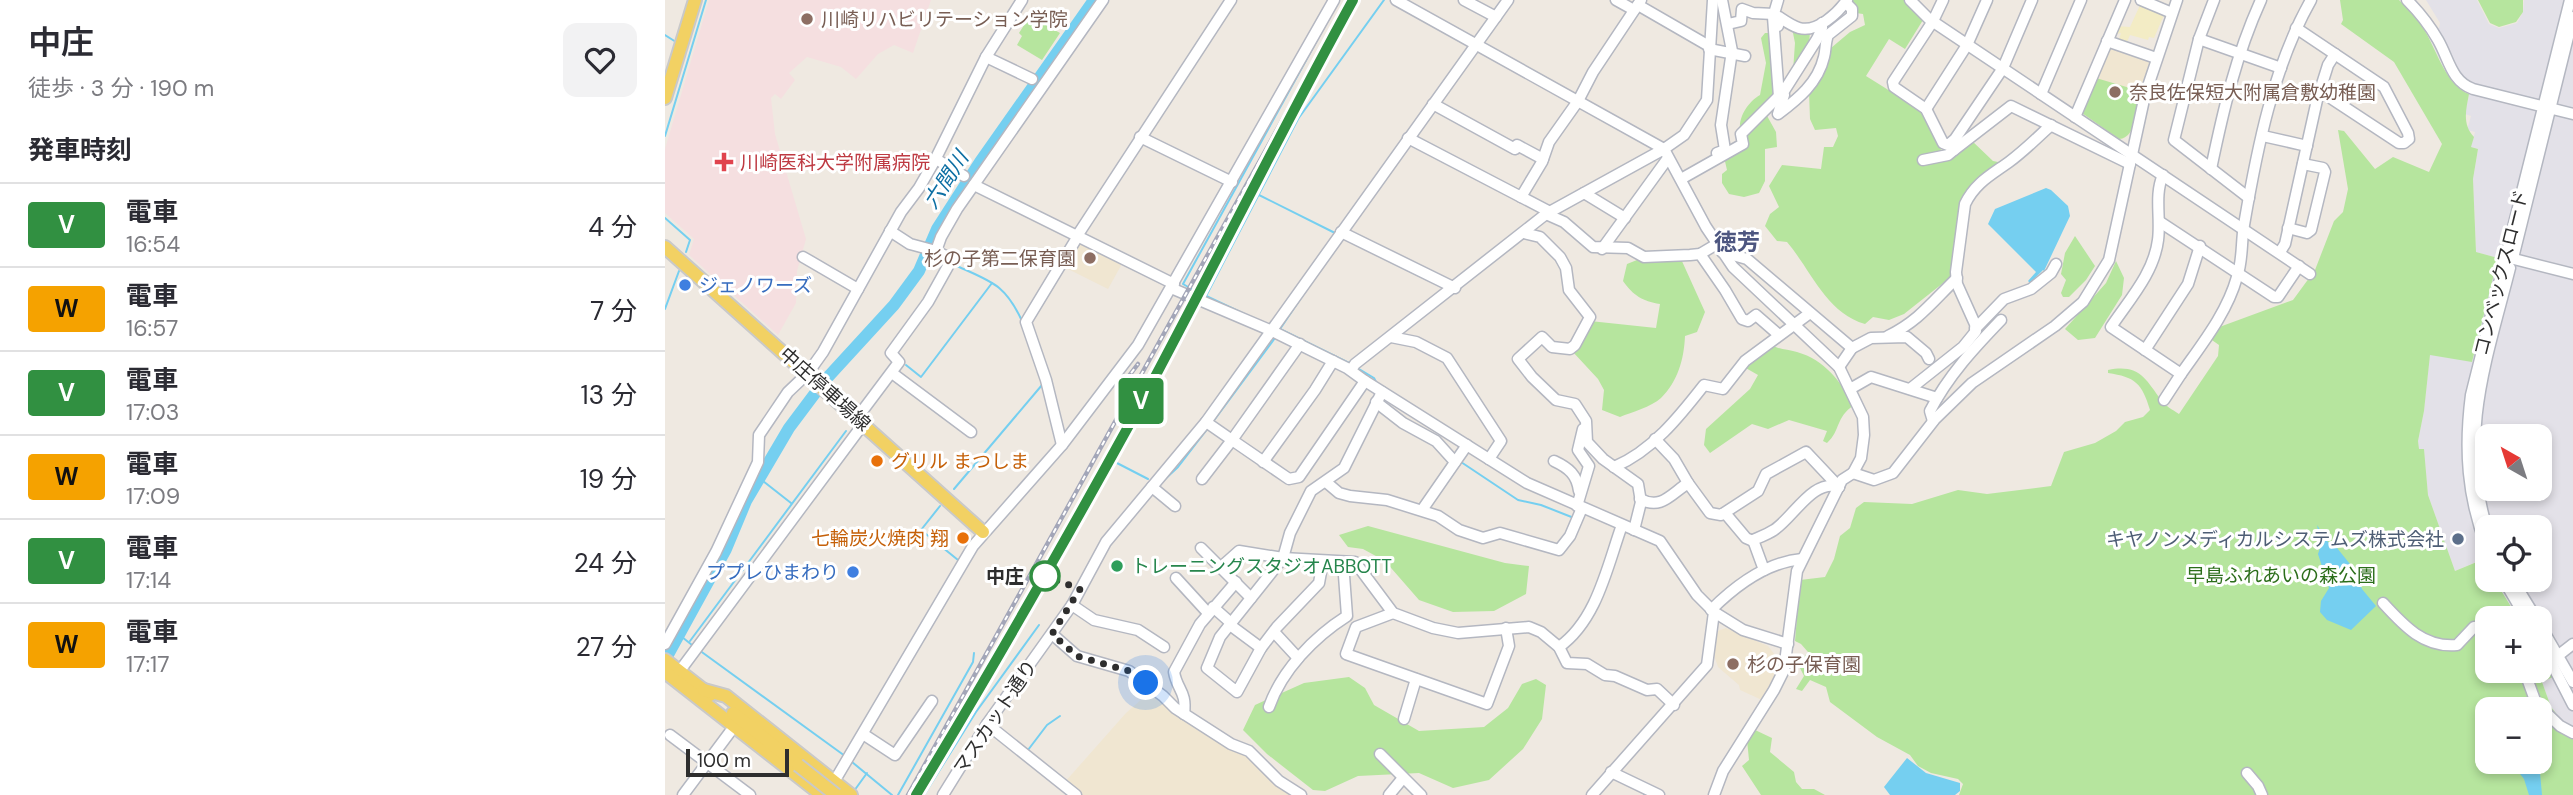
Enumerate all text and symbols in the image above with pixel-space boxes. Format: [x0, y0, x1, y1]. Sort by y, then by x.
place label: 川崎リハビリテーション学院 [821, 7, 1068, 32]
marker: 川崎リハビリテーション学院 [799, 11, 815, 27]
text: 中庄 [28, 21, 94, 64]
button: heart [563, 23, 637, 97]
text: 徒歩 · 3 分 · 190 m [28, 73, 214, 103]
place label: 奈良佐保短大附属倉敷幼稚園 [2129, 80, 2376, 105]
marker: 奈良佐保短大附属倉敷幼稚園 [2107, 84, 2123, 100]
text: 発車時刻 [28, 133, 132, 167]
water label: 六間川 [917, 144, 976, 214]
place label: 川崎医科大学附属病院 [740, 150, 930, 175]
marker: 川崎医科大学附属病院 [714, 152, 734, 172]
street label: コンベックスロード [2468, 187, 2534, 359]
text: 電車 [126, 195, 178, 229]
text: V [58, 209, 75, 240]
text: 4 分 [588, 210, 637, 244]
district label: 徳芳 [1714, 227, 1760, 257]
text: 16:54 [126, 229, 180, 259]
place label: 杉の子第二保育園 [924, 246, 1076, 271]
marker: 杉の子第二保育園 [1082, 250, 1098, 266]
place label: ジェノワーズ [699, 273, 812, 298]
marker: ジェノワーズ [677, 277, 693, 293]
text: 電車 [126, 279, 178, 313]
text: W [54, 293, 79, 324]
text: 7 分 [590, 294, 637, 328]
text: 16:57 [126, 313, 178, 343]
street label: 中庄停車場線 [774, 342, 876, 436]
text: 電車 [126, 363, 178, 397]
text: V [58, 377, 75, 408]
text: 13 分 [581, 378, 637, 412]
line badge: V [1118, 378, 1164, 424]
text: V [1133, 385, 1149, 416]
text: 17:03 [126, 397, 179, 427]
north arrow [2475, 424, 2551, 500]
map controls [2475, 424, 2552, 774]
text: 電車 [126, 447, 178, 481]
place label: グリル まつしま [891, 449, 1029, 474]
marker: グリル まつしま [869, 453, 885, 469]
text: W [54, 461, 79, 492]
text: 19 分 [580, 462, 637, 496]
text: 17:09 [126, 481, 180, 511]
button: locate [2475, 515, 2552, 592]
place label: 七輪炭火焼肉 翔 [811, 526, 949, 551]
place label: キヤノンメディカルシステムズ株式会社 [2106, 527, 2444, 552]
marker: 七輪炭火焼肉 翔 [955, 530, 971, 546]
text: 電車 [126, 531, 178, 565]
marker: キヤノンメディカルシステムズ株式会社 [2450, 531, 2466, 547]
text: V [58, 545, 75, 576]
text: 24 分 [574, 546, 637, 580]
place label: トレーニングスタジオABBOTT [1131, 554, 1392, 579]
marker: トレーニングスタジオABBOTT [1109, 558, 1125, 574]
place label: ププレひまわり [706, 560, 839, 585]
marker: 中庄 [1030, 561, 1060, 591]
park label: 早島ふれあいの森公園 [2186, 563, 2376, 588]
marker: ププレひまわり [845, 564, 861, 580]
place label: 中庄 [986, 564, 1024, 589]
text: 17:14 [126, 565, 171, 595]
button: + [2475, 606, 2552, 683]
text: 電車 [126, 615, 178, 649]
text: W [54, 629, 79, 660]
text: 27 分 [576, 630, 637, 664]
text: 17:17 [126, 649, 170, 679]
place label: 杉の子保育園 [1747, 652, 1861, 677]
street label: マスカット通り [947, 655, 1043, 779]
marker: 杉の子保育園 [1725, 656, 1741, 672]
your location [1128, 665, 1163, 700]
button: − [2475, 697, 2552, 774]
scale bar [686, 746, 789, 778]
text: 100 m [697, 748, 751, 773]

